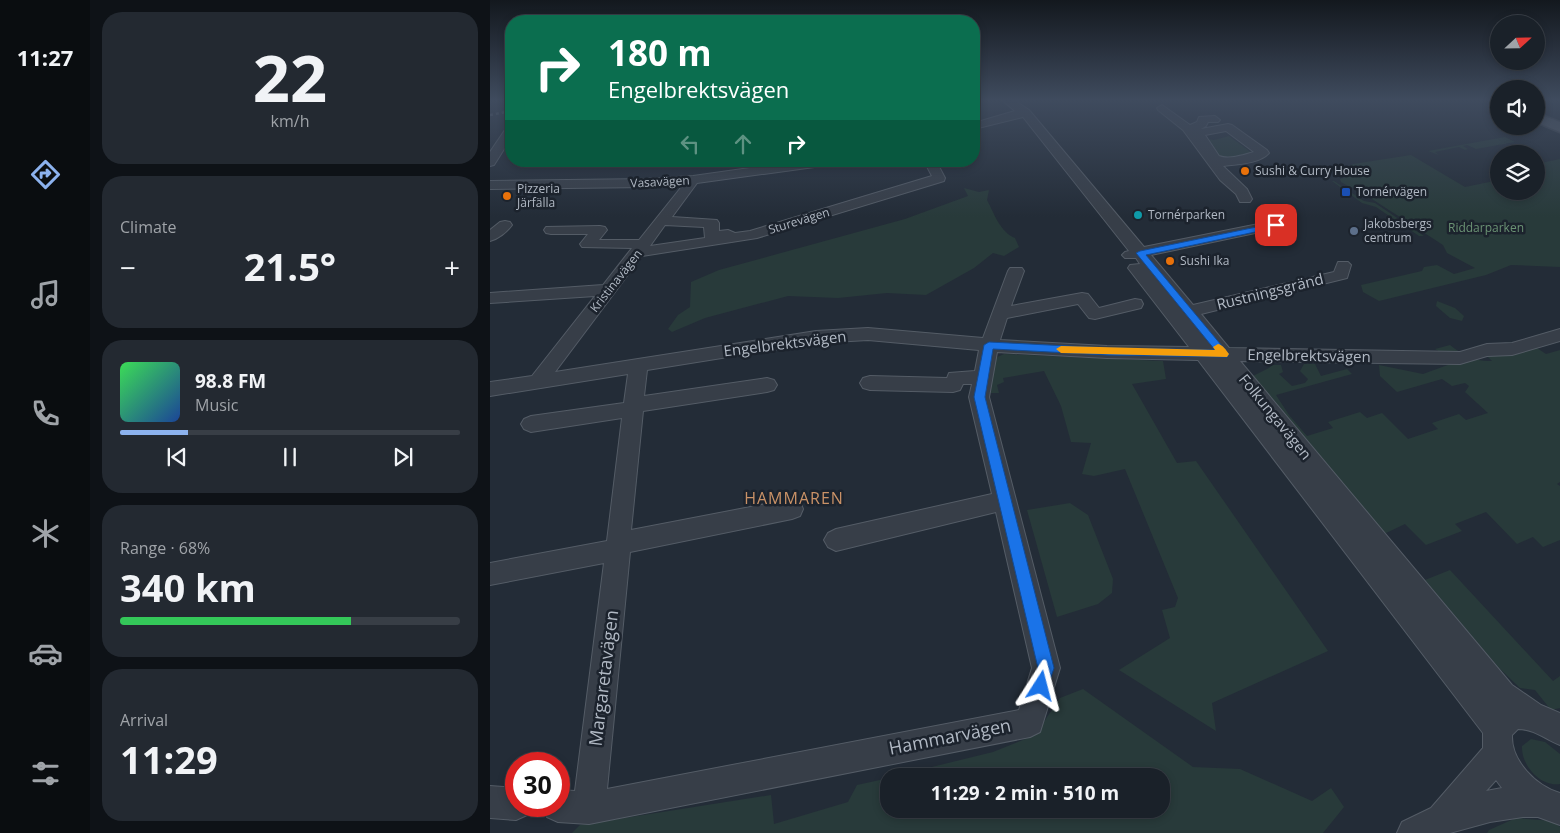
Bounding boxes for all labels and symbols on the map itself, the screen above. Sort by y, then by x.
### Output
north arrow [1490,15,1545,70]
place label: Sushi & Curry House [1255,162,1370,179]
marker: Sushi & Curry House [1239,165,1251,177]
street label: Vasavägen [630,171,690,192]
place label: Pizzeria Järfälla [516,180,560,211]
place label: Tornérvägen [1356,183,1427,200]
marker: Tornérvägen [1340,186,1352,198]
marker: Pizzeria Järfälla [501,190,513,202]
street label: Sturevägen [766,203,832,238]
pin [1255,204,1297,246]
place label: Tornérparken [1148,206,1225,223]
marker: Tornérparken [1132,209,1144,221]
place label: Jakobsbergs centrum [1363,215,1432,246]
park label: Riddarparken [1448,219,1524,236]
marker: Jakobsbergs centrum [1348,225,1360,237]
street label: Kristinavägen [586,246,646,316]
place label: Sushi Ika [1180,252,1230,269]
marker: Sushi Ika [1164,255,1176,267]
street label: Rustningsgränd [1214,268,1325,314]
street label: Engelbrektsvägen [722,326,847,360]
street label: Engelbrektsvägen [1247,344,1371,366]
street label: Folkungavägen [1235,369,1317,463]
district label: HAMMAREN [744,487,844,509]
street label: Margaretavägen [583,608,623,747]
position arrow [1014,659,1066,711]
street label: Hammarvägen [887,712,1013,760]
speed limit sign: 30 [505,752,570,817]

